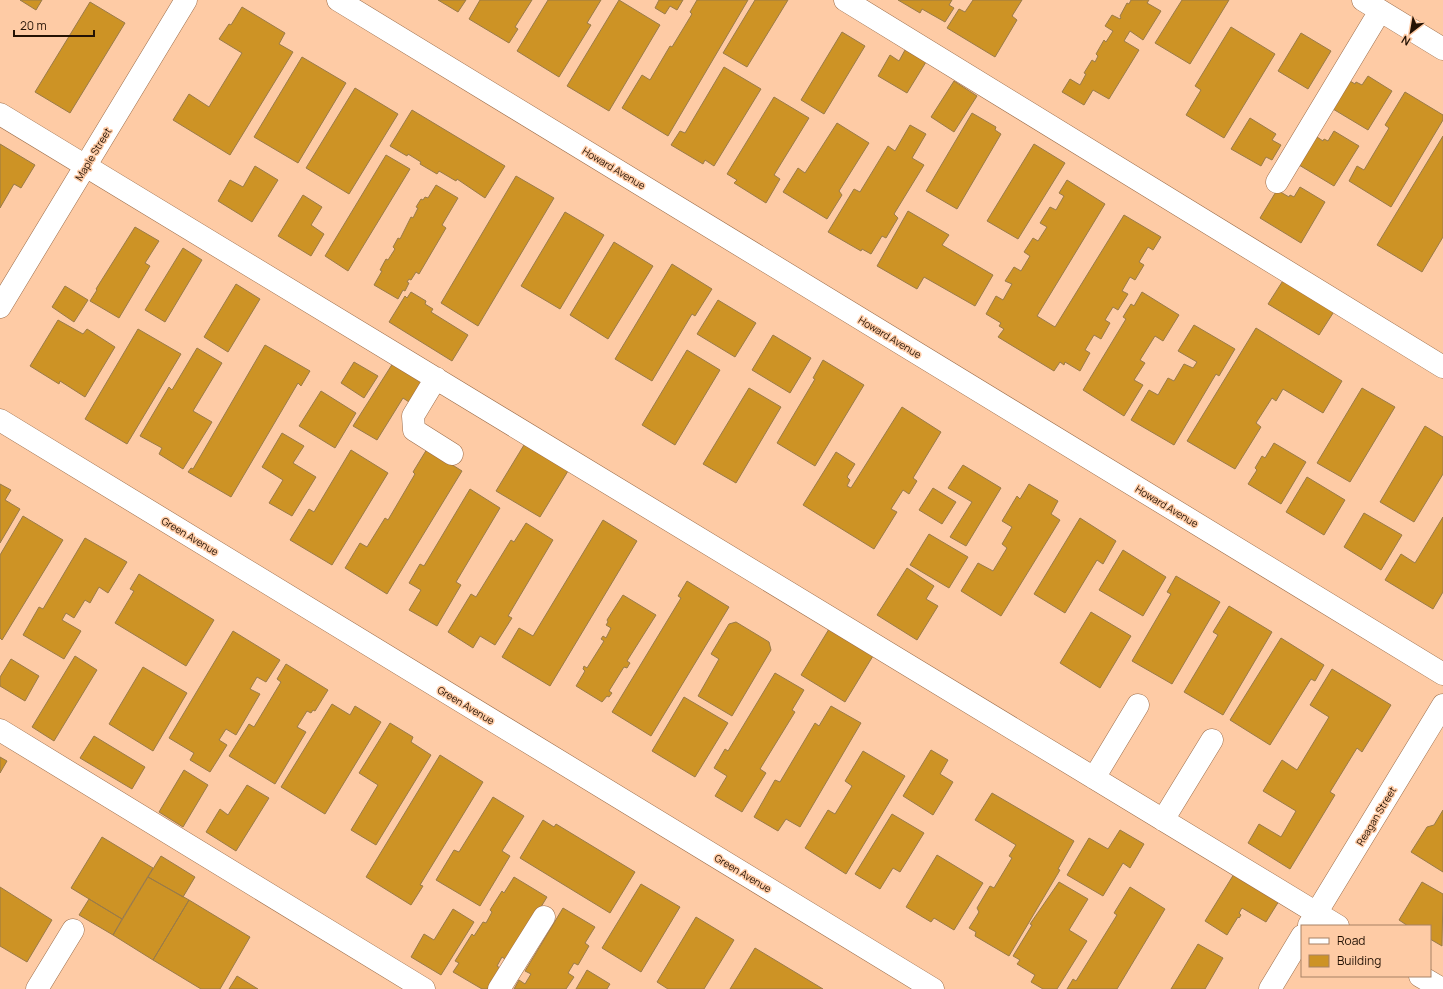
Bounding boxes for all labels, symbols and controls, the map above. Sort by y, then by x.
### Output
scale bar [14,12,94,38]
north arrow [1391,12,1431,52]
text: 20 m [20,17,47,34]
text: N [1398,32,1413,49]
street label: Maple Street [72,125,114,183]
street label: Howard Avenue [580,144,648,192]
street label: Howard Avenue [856,313,924,361]
street label: Howard Avenue [1133,482,1201,530]
street label: Green Avenue [159,513,221,559]
street label: Green Avenue [435,682,497,728]
street label: Reagan Street [1353,784,1399,848]
street label: Green Avenue [712,850,774,896]
legend [1301,925,1431,977]
text: Road [1337,932,1365,949]
text: Building [1337,952,1381,969]

